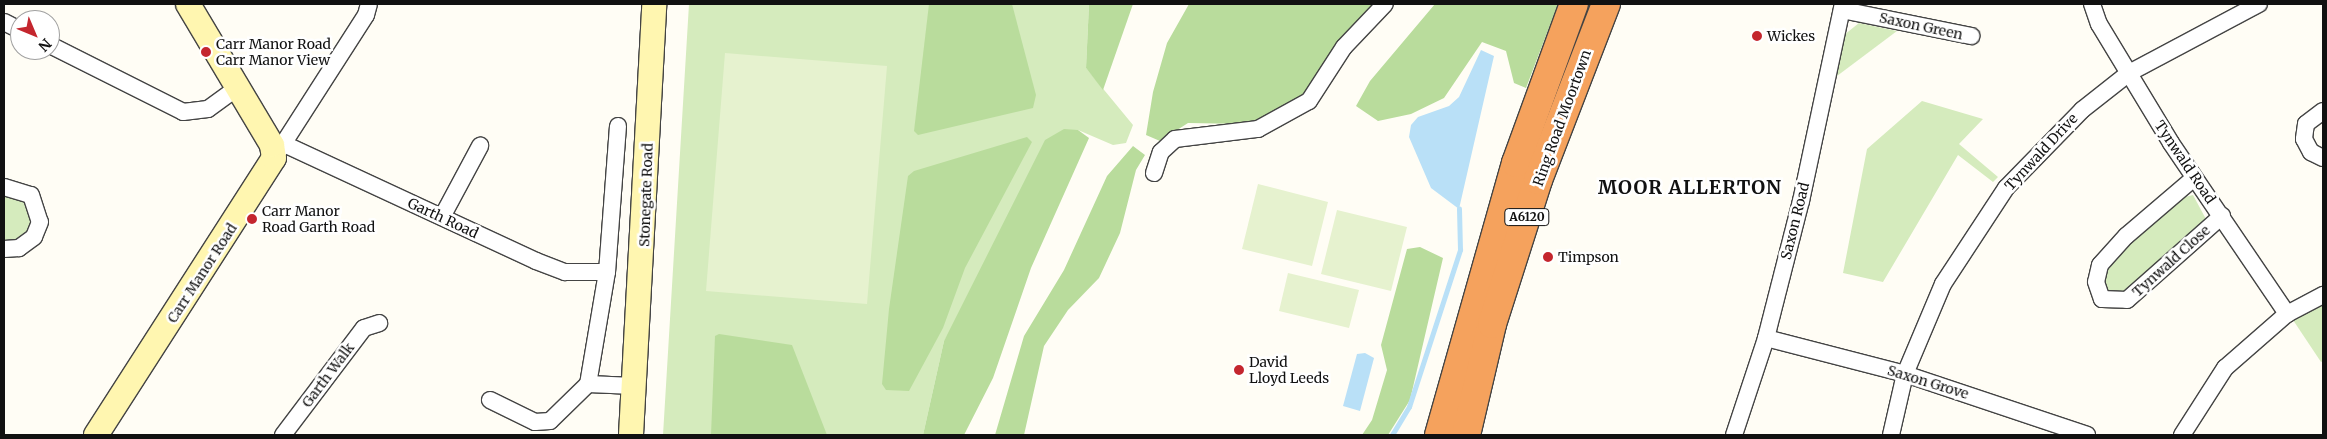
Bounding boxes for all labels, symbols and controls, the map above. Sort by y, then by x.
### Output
street label: Saxon Green [1878,9,1964,43]
north arrow [10,10,60,60]
place label: Wickes [1767,28,1815,44]
marker: Wickes [1751,30,1763,42]
text: N [35,35,55,55]
place label: Carr Manor Road Carr Manor View [216,36,331,68]
marker: Carr Manor Road Carr Manor View [200,46,212,58]
street label: Ring Road Moortown [1530,48,1594,188]
street label: Tynwald Drive [2001,110,2081,194]
street label: Tynwald Road [2151,117,2219,207]
street label: Stonegate Road [636,143,656,247]
district label: MOOR ALLERTON [1596,177,1784,199]
street label: Saxon Road [1777,181,1813,261]
street label: Garth Road [405,194,481,242]
place label: Carr Manor Road Garth Road [262,203,375,236]
road number: A6120 [1503,208,1551,226]
marker: Carr Manor Road Garth Road [246,213,258,225]
street label: Carr Manor Road [164,220,240,326]
street label: Tynwald Close [2129,222,2213,300]
place label: Timpson [1558,249,1619,265]
marker: Timpson [1542,251,1554,263]
street label: Garth Walk [298,340,358,410]
place label: David Lloyd Leeds [1249,354,1329,387]
street label: Saxon Grove [1885,362,1971,402]
marker: David Lloyd Leeds [1233,364,1245,376]

